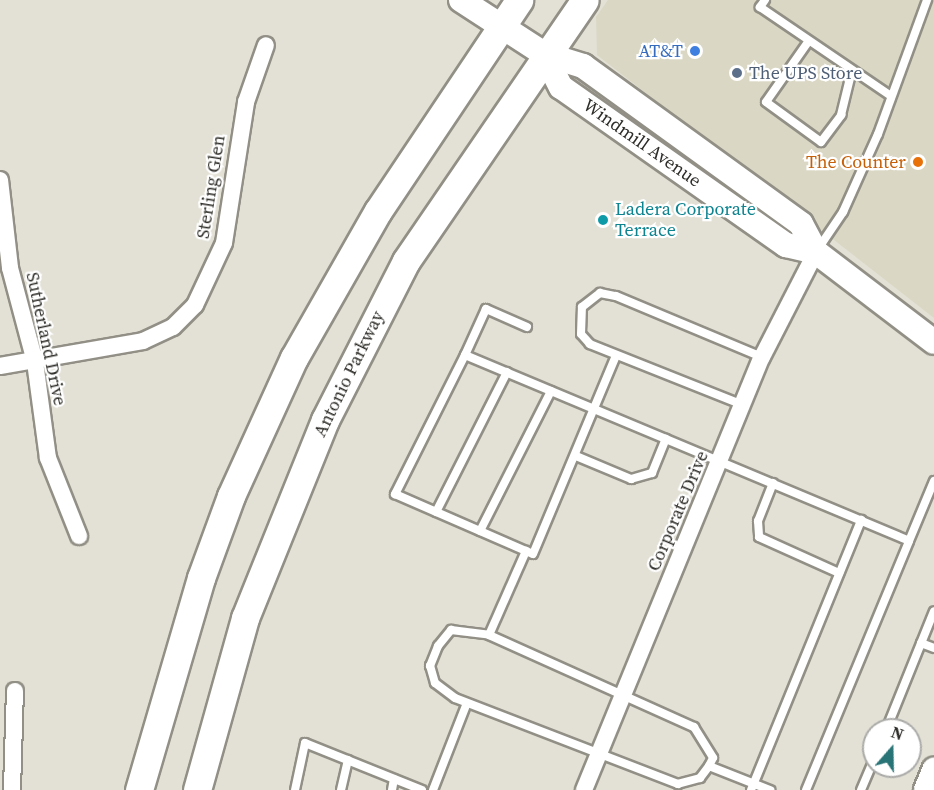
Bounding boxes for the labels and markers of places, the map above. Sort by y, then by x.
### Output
place label: AT&T [639,40,683,62]
marker: AT&T [688,44,702,58]
place label: The UPS Store [749,62,862,84]
marker: The UPS Store [730,66,744,80]
place label: The Counter [806,151,906,173]
marker: The Counter [911,155,925,169]
place label: Ladera Corporate Terrace [615,199,756,242]
marker: Ladera Corporate Terrace [596,213,610,227]

